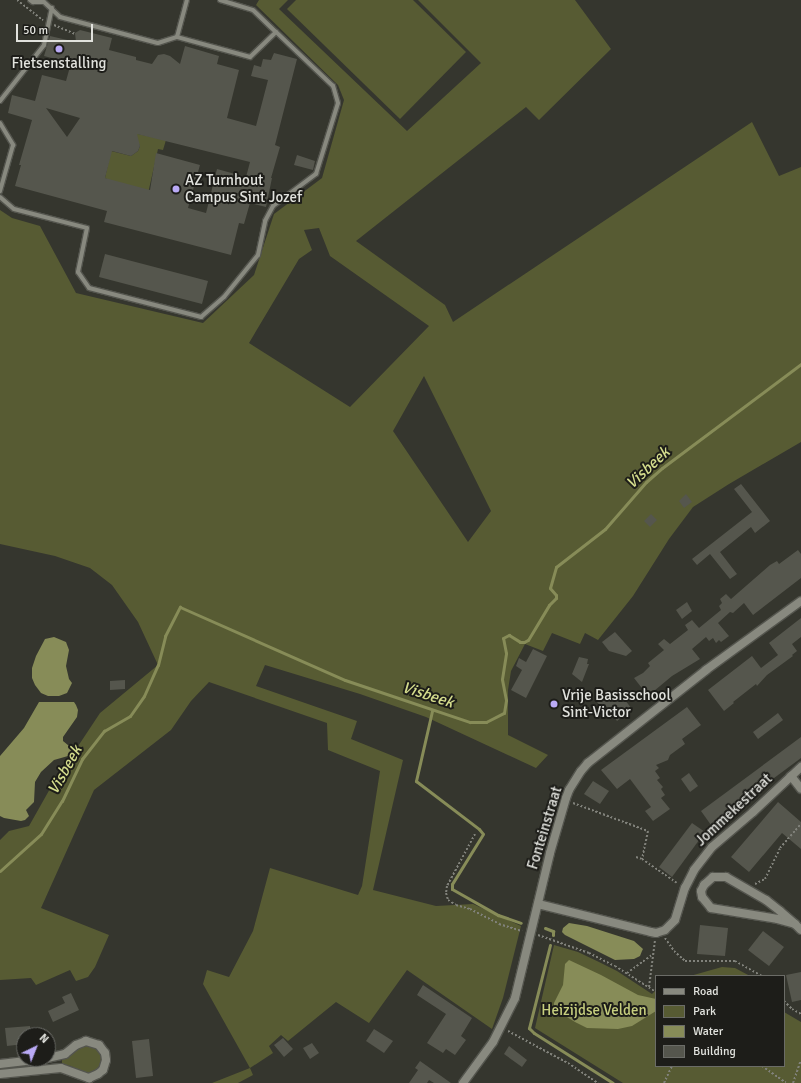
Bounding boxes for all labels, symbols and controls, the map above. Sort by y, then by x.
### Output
scale bar [18,16,95,42]
text: 50 m [23,23,48,38]
marker: Fietsenstalling [54,44,64,54]
place label: Fietsenstalling [11,55,107,73]
place label: AZ Turnhout Campus Sint Jozef [185,171,302,206]
marker: AZ Turnhout Campus Sint Jozef [170,183,182,195]
water label: Visbeek [622,443,674,493]
water label: Visbeek [400,678,456,712]
place label: Vrije Basisschool Sint-Victor [562,686,671,721]
marker: Vrije Basisschool Sint-Victor [549,699,559,709]
water label: Visbeek [44,742,86,798]
street label: Jommekestraat [692,770,776,850]
street label: Fonteinstraat [524,784,566,872]
legend [655,975,785,1067]
text: Road [693,984,719,999]
park label: Heizijdse Velden [541,1002,647,1020]
text: Park [693,1004,716,1019]
text: Water [693,1024,723,1039]
north arrow [16,1027,56,1067]
text: N [37,1031,51,1046]
text: Building [693,1044,736,1059]

